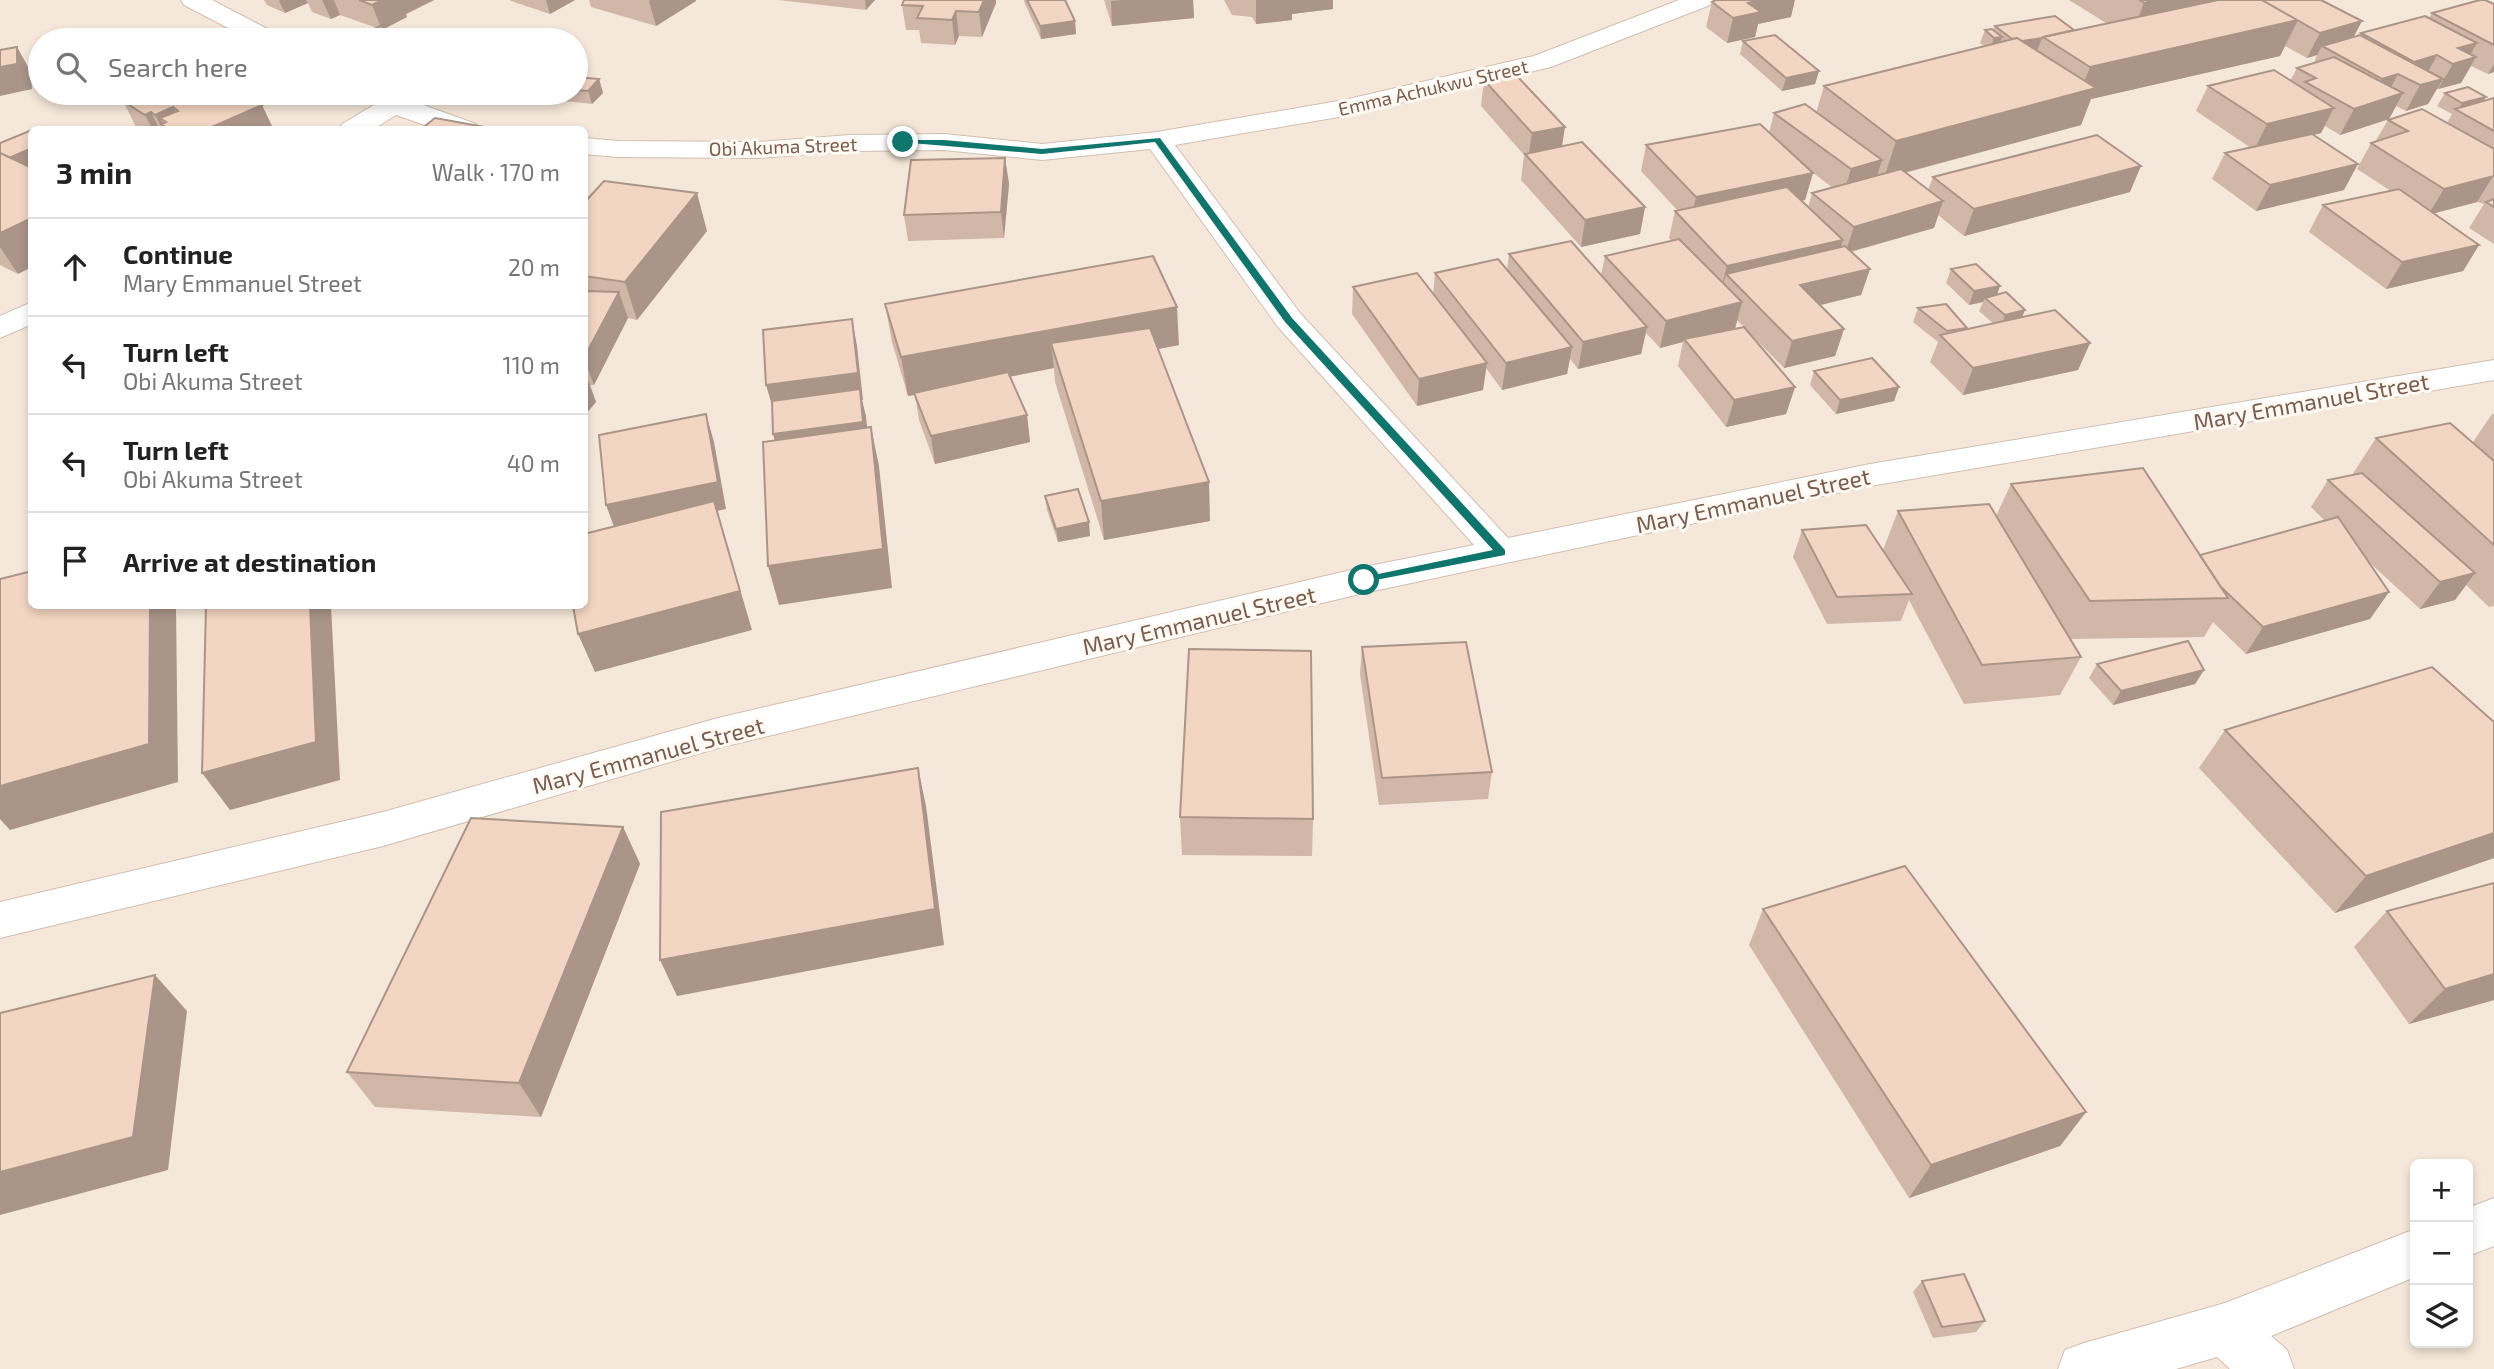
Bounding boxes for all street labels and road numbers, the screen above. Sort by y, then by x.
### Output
street label: Emma Achukwu Street [1336,54,1530,120]
street label: Obi Akuma Street [708,132,858,160]
street label: Mary Emmanuel Street [2191,366,2431,436]
street label: Mary Emmanuel Street [1633,461,1873,539]
street label: Mary Emmanuel Street [1080,579,1319,660]
street label: Mary Emmanuel Street [529,711,767,799]

